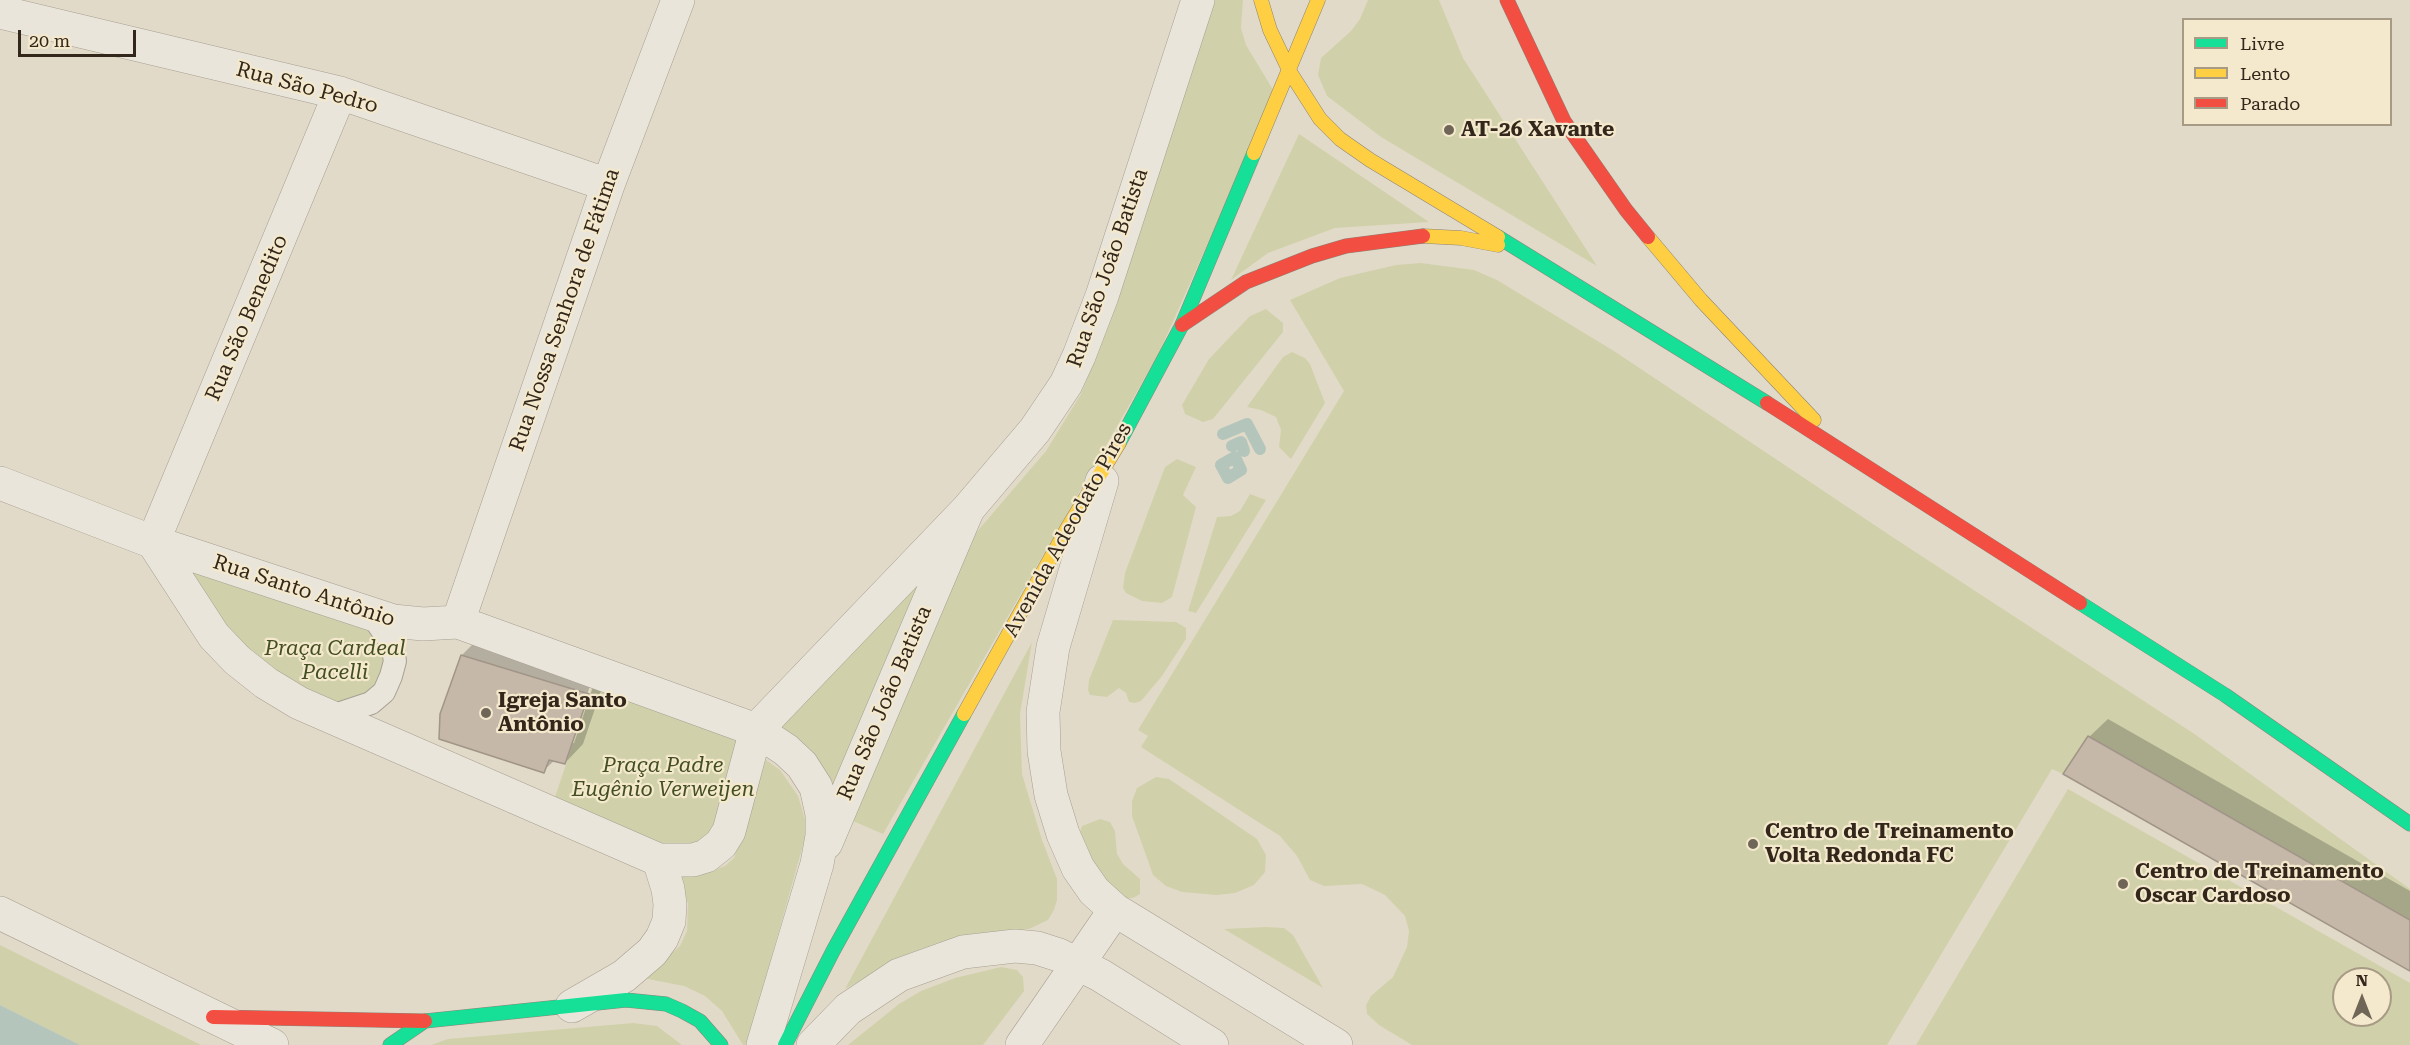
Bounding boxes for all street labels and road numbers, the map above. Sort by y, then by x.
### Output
street label: Rua São Pedro [233,57,381,119]
street label: Rua Nossa Senhora de Fátima [505,165,625,455]
street label: Rua São João Batista [1062,165,1154,371]
street label: Rua São Benedito [201,231,293,405]
street label: Avenida Adeodato Pires [999,418,1137,642]
street label: Rua Santo Antônio [210,550,398,632]
street label: Rua São João Batista [833,602,937,804]

